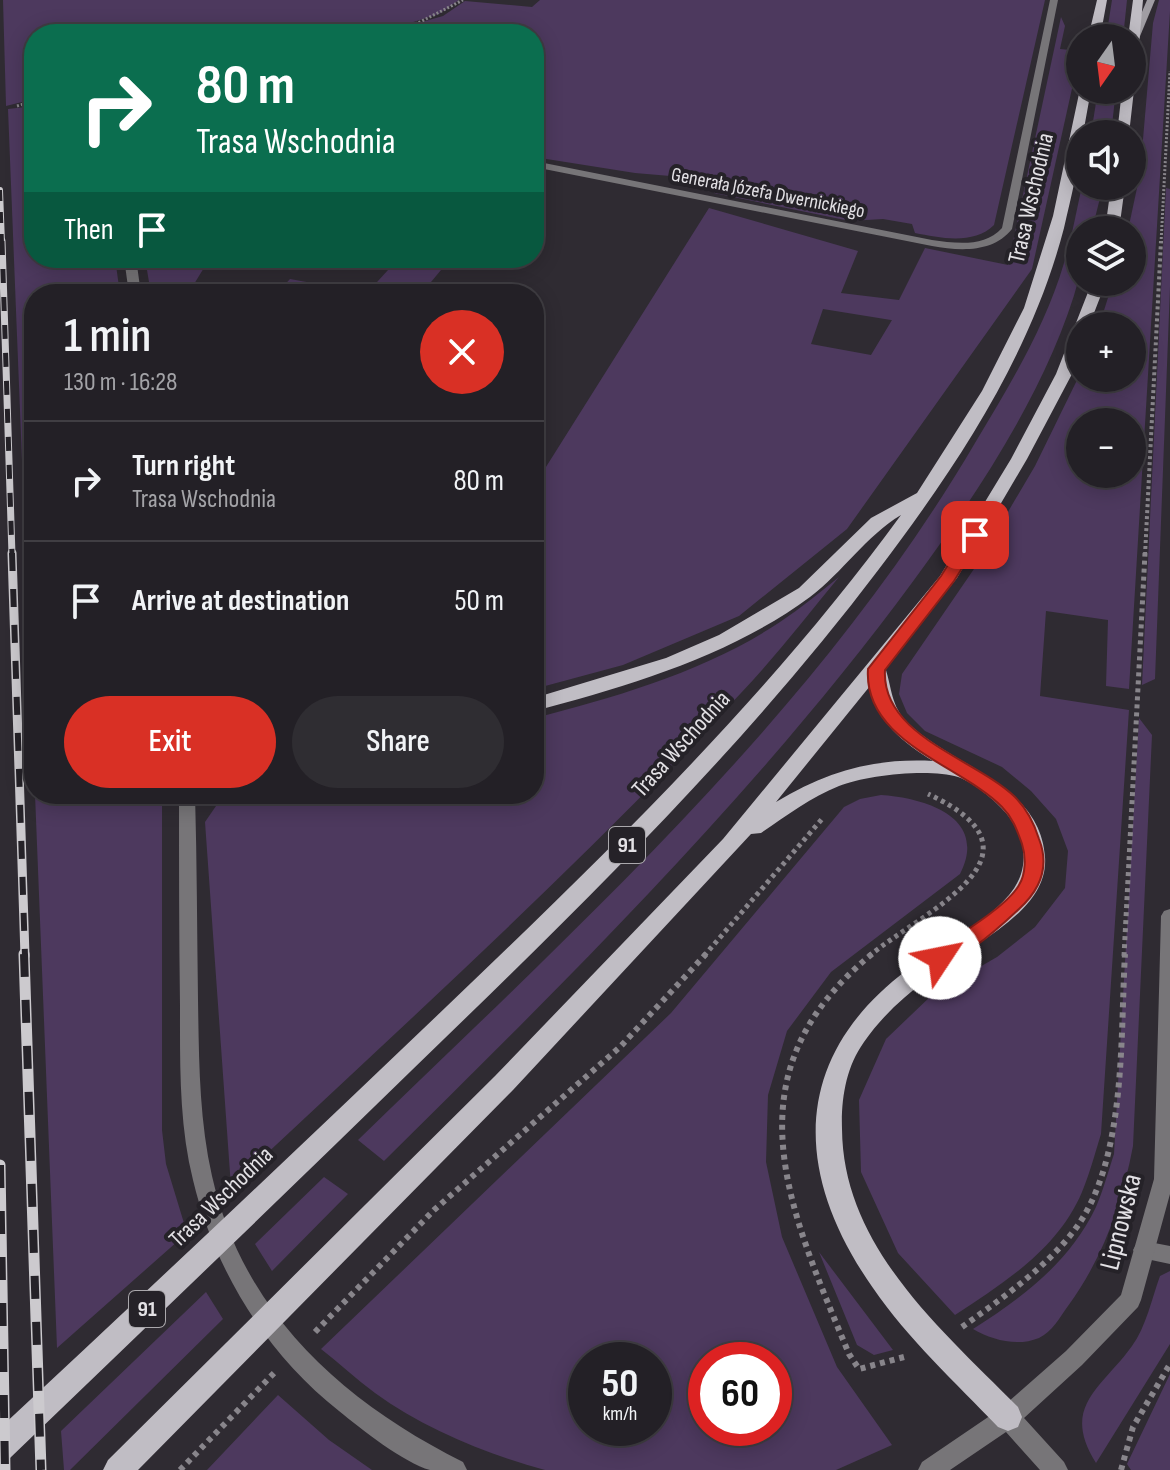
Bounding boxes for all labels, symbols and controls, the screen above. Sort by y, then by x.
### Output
north arrow [1066,24,1146,104]
map controls [1066,24,1146,488]
text: 80 m [196,53,295,120]
icon: right [64,56,168,160]
button: sound [1066,120,1146,200]
text: Trasa Wschodnia [196,121,396,164]
street label: Trasa Wschodnia [1002,130,1060,266]
street label: Generała Józefa Dwernickiego [669,162,867,224]
icon: arrive [130,208,174,252]
text: Then [64,212,114,248]
button: layers [1066,216,1146,296]
text: 1 min [64,308,151,365]
button: close [420,310,504,394]
button: + [1066,312,1146,392]
text: 130 m · 16:28 [64,367,177,398]
button: − [1066,408,1146,488]
text: Turn right [132,448,235,484]
icon: right [64,459,108,503]
text: 80 m [453,463,504,499]
text: Trasa Wschodnia [132,484,276,515]
pin [941,501,1009,569]
icon: arrive [953,513,997,557]
icon: arrive [64,579,108,623]
text: Arrive at destination [132,583,349,619]
text: 50 m [455,583,504,619]
street label: Trasa Wschodnia [626,685,736,803]
button: Exit [64,696,276,788]
button: Share [292,696,504,788]
road number: 91 [609,827,645,863]
position arrow [898,916,982,1000]
street label: Trasa Wschodnia [163,1140,279,1254]
street label: Lipnowska [1093,1171,1149,1273]
road number: 91 [129,1291,165,1327]
speed limit sign: 60 [688,1342,792,1446]
text: 50 [602,1360,638,1408]
text: km/h [603,1402,637,1426]

